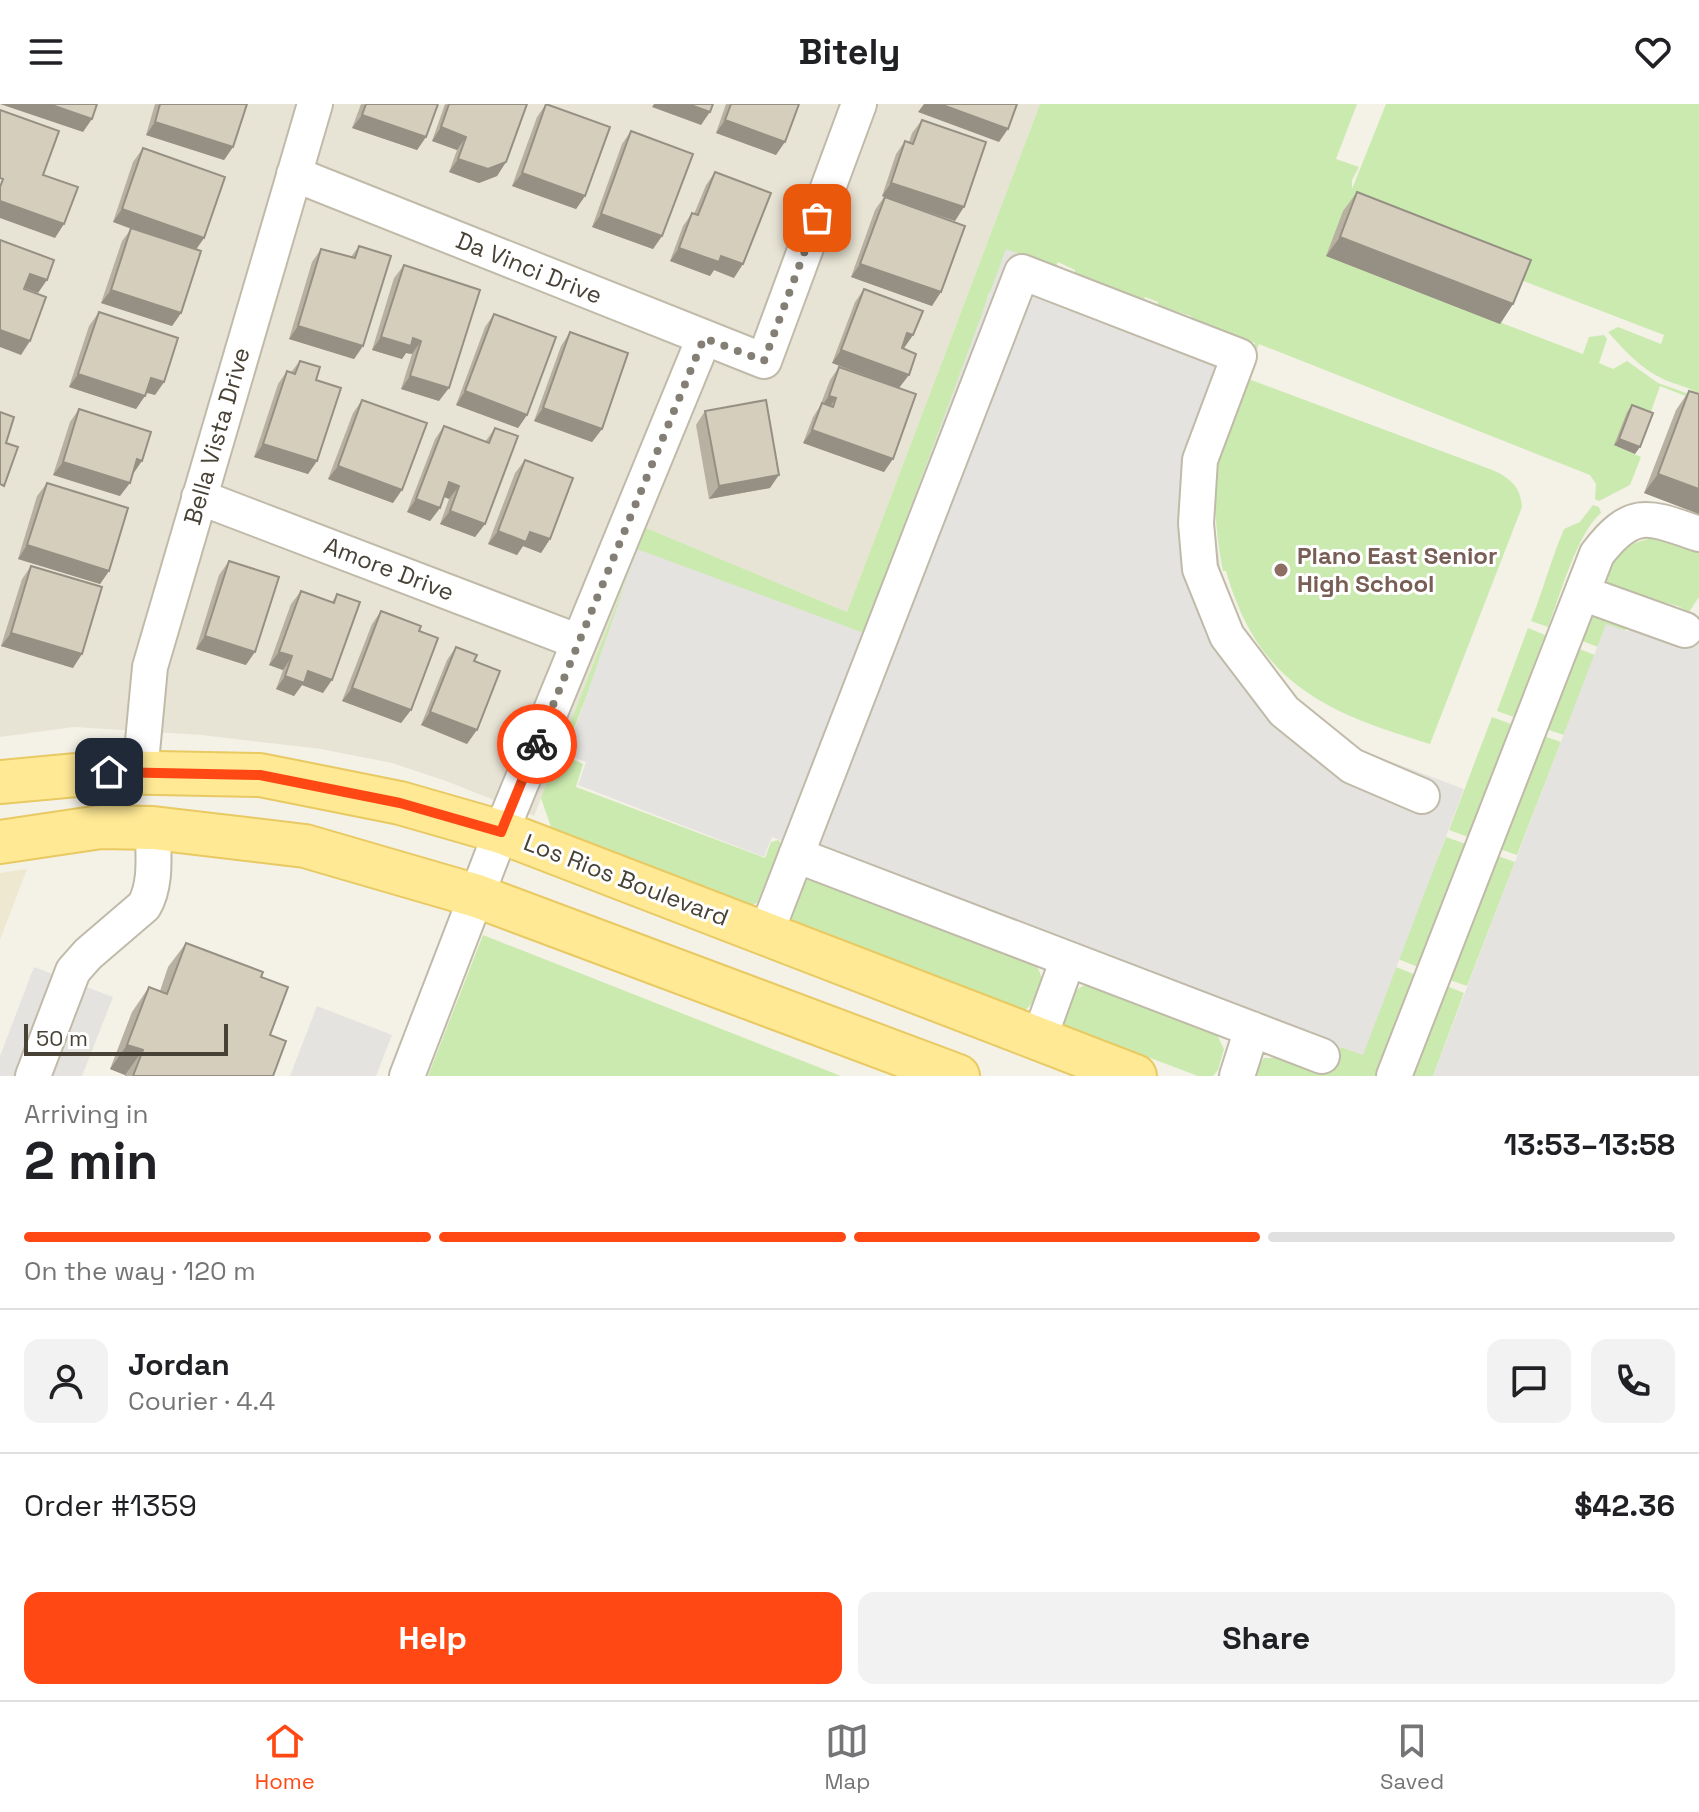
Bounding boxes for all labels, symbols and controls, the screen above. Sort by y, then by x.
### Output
text: Bitely [799,29,900,75]
icon: menu [24,30,68,74]
icon: heart [1631,30,1675,74]
pin [783,184,851,252]
icon: bag [795,196,839,240]
street label: Da Vinci Drive [452,224,607,311]
street label: Bella Vista Drive [176,344,257,528]
street label: Amore Drive [320,529,459,608]
place label: Plano East Senior High School [1297,540,1498,599]
marker: Plano East Senior High School [1272,561,1290,579]
courier [497,704,577,784]
icon: bike [515,722,559,766]
pin [75,738,143,806]
icon: home [87,750,131,794]
street label: Los Rios Boulevard [519,826,733,933]
scale bar [24,1020,228,1056]
text: 50 m [36,1024,88,1052]
text: Arriving in [24,1097,148,1131]
text: 13:53–13:58 [1504,1125,1675,1164]
text: 2 min [24,1128,158,1194]
text: On the way · 120 m [24,1254,256,1288]
button: person [24,1339,108,1423]
button: chat [1487,1339,1571,1423]
button: phone [1591,1339,1675,1423]
text: Jordan [128,1345,230,1384]
text: Courier · 4.4 [128,1384,275,1418]
text: Order #1359 [24,1486,197,1525]
text: $42.36 [1574,1486,1675,1525]
button: Help [24,1592,842,1684]
button: Share [858,1592,1675,1684]
tab: Home [255,1719,315,1795]
tab: Map [824,1719,870,1795]
tab: Saved [1380,1719,1444,1795]

